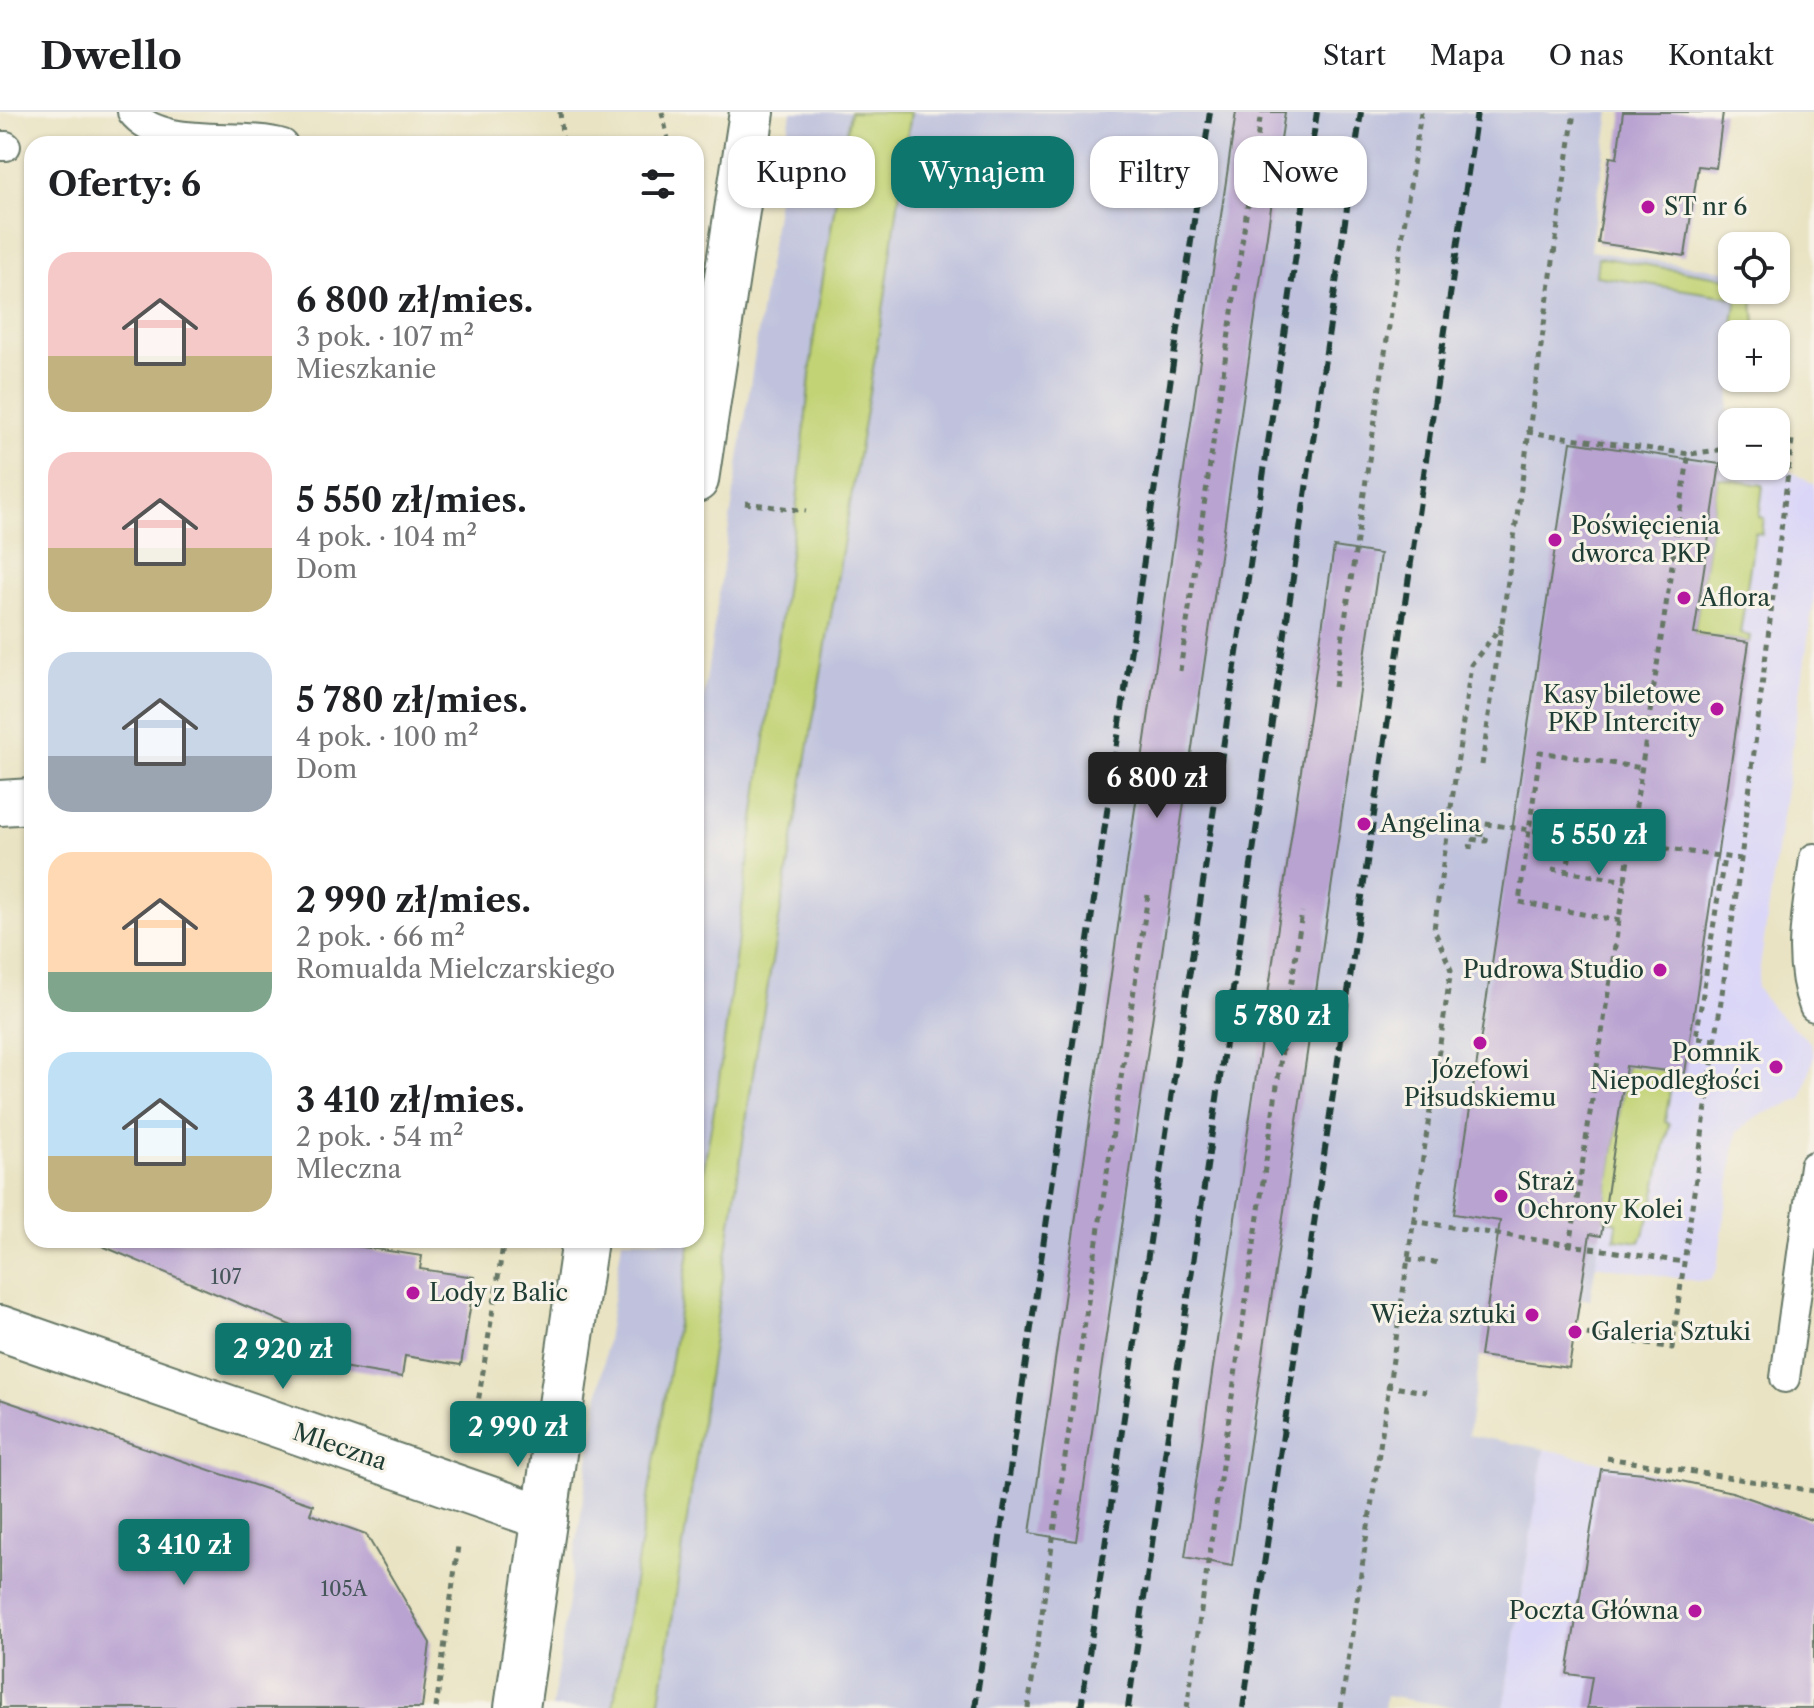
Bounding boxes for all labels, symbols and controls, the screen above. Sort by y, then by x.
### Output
text: Dwello [40,32,182,79]
text: Start [1323,38,1386,72]
text: Mapa [1430,38,1505,72]
text: O nas [1549,38,1624,72]
text: Kontakt [1668,38,1774,72]
chip: Kupno [728,136,875,208]
chip: Wynajem [891,136,1074,208]
chip: Filtry [1090,136,1218,208]
chip: Nowe [1234,136,1367,208]
icon: filters [636,162,680,206]
text: Oferty: 6 [48,163,201,205]
place label: ST nr 6 [1664,192,1747,221]
marker: ST nr 6 [1639,198,1657,216]
map controls [1718,232,1790,480]
button: locate [1718,232,1790,304]
text: 6 800 zł/mies. [296,279,533,321]
icon: home [112,284,208,380]
button: + [1718,320,1790,392]
text: 3 pok. · 107 m² [296,321,474,353]
text: Mieszkanie [296,353,436,385]
button: − [1718,408,1790,480]
text: 5 550 zł/mies. [296,479,527,521]
icon: home [112,484,208,580]
place label: Poświęcienia dworca PKP [1571,511,1721,568]
text: 4 pok. · 104 m² [296,521,477,553]
marker: Poświęcienia dworca PKP [1546,531,1564,549]
text: Dom [296,553,357,585]
place label: Aflora [1699,583,1771,612]
marker: Aflora [1675,589,1693,607]
text: 5 780 zł/mies. [296,679,528,721]
place label: Kasy biletowe PKP Intercity [1543,680,1702,737]
icon: home [112,684,208,780]
marker: Kasy biletowe PKP Intercity [1708,700,1726,718]
text: 4 pok. · 100 m² [296,721,479,753]
pin: 6 800 zł [1074,752,1240,820]
text: Dom [296,753,357,785]
text: 6 800 zł [1106,762,1208,794]
place label: Angelina [1379,809,1481,838]
pin: 5 550 zł [1516,809,1682,877]
marker: Angelina [1355,815,1373,833]
text: 5 550 zł [1551,819,1647,851]
text: 2 990 zł/mies. [296,879,531,921]
icon: home [112,884,208,980]
text: 2 pok. · 66 m² [296,921,465,953]
text: Romualda Mielczarskiego [296,953,615,985]
place label: Pudrowa Studio [1463,955,1644,984]
marker: Pudrowa Studio [1651,961,1669,979]
pin: 5 780 zł [1199,990,1365,1058]
text: 5 780 zł [1233,1000,1331,1032]
marker: Józefowi Piłsudskiemu [1471,1034,1489,1052]
place label: Pomnik Niepodległości [1590,1038,1761,1095]
place label: Józefowi Piłsudskiemu [1404,1055,1556,1112]
marker: Pomnik Niepodległości [1767,1058,1785,1076]
text: 3 410 zł/mies. [296,1079,525,1121]
icon: home [112,1084,208,1180]
text: 2 pok. · 54 m² [296,1121,464,1153]
text: Mleczna [296,1153,402,1185]
place label: Straż Ochrony Kolei [1517,1167,1683,1224]
marker: Straż Ochrony Kolei [1492,1187,1510,1205]
house number: 107 [211,1265,242,1289]
place label: Lody z Balic [429,1278,568,1307]
marker: Lody z Balic [404,1284,422,1302]
place label: Wieża sztuki [1370,1300,1516,1329]
marker: Wieża sztuki [1523,1306,1541,1324]
place label: Galeria Sztuki [1591,1317,1751,1346]
pin: 2 920 zł [200,1323,366,1391]
marker: Galeria Sztuki [1566,1323,1584,1341]
text: 2 920 zł [233,1333,333,1365]
pin: 2 990 zł [435,1401,601,1469]
text: 2 990 zł [468,1411,568,1443]
street label: Mleczna [289,1417,391,1476]
pin: 3 410 zł [101,1519,267,1587]
text: 3 410 zł [136,1529,232,1561]
house number: 105A [321,1577,369,1601]
place label: Poczta Główna [1509,1596,1679,1625]
marker: Poczta Główna [1686,1602,1704,1620]

